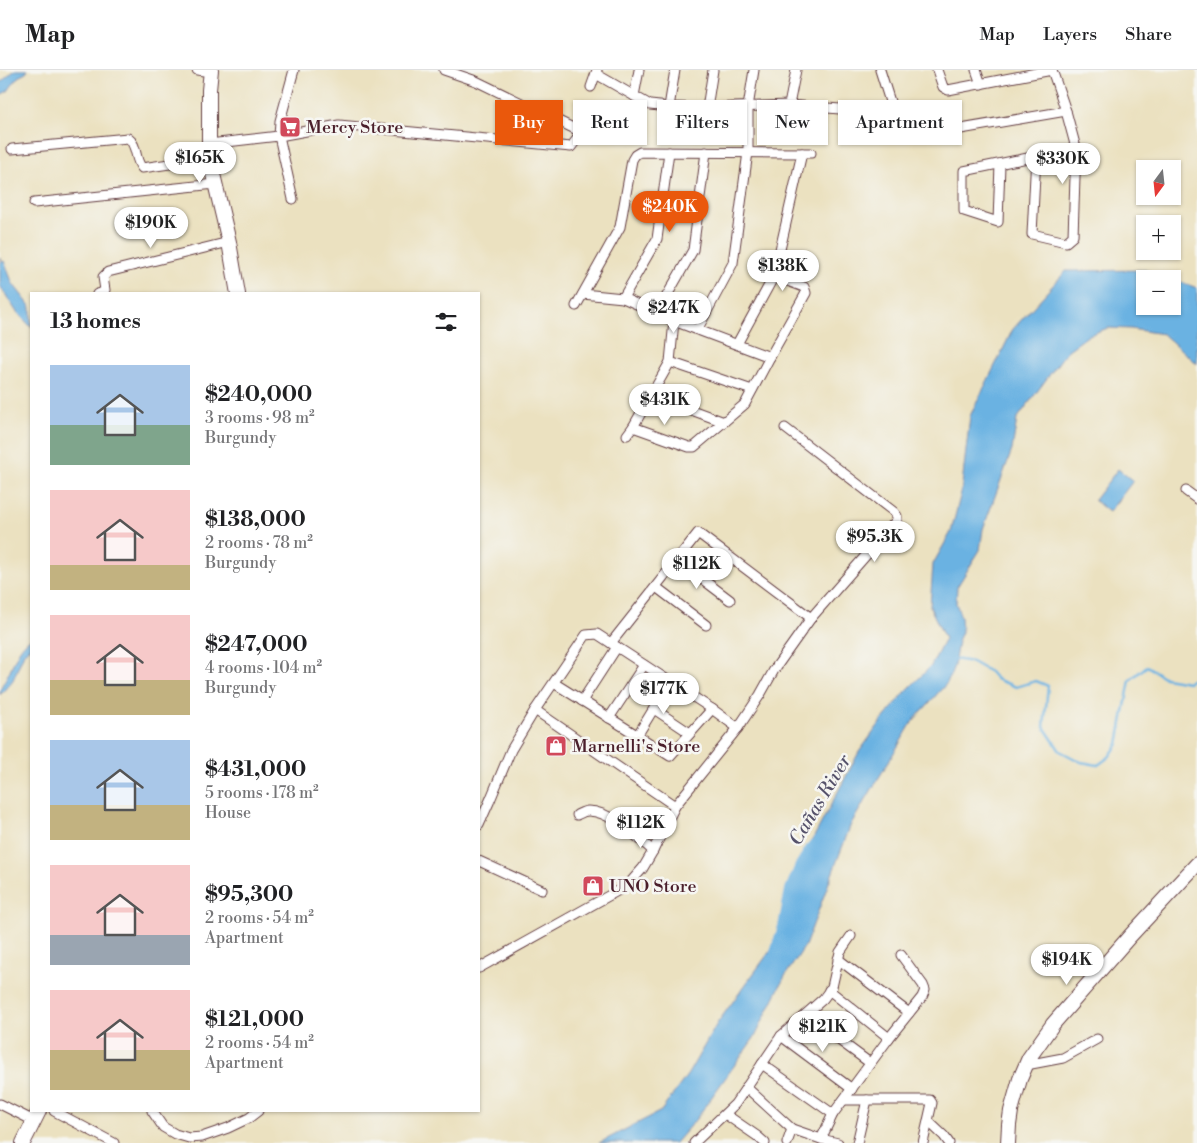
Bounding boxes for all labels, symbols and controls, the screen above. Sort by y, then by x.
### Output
text: Map [25,20,75,50]
text: Map [980,23,1015,46]
text: Layers [1043,23,1097,46]
text: Share [1125,23,1172,46]
chip: Buy [495,100,563,145]
chip: Rent [573,100,647,145]
chip: Filters [657,100,747,145]
chip: New [757,100,828,145]
chip: Apartment [838,100,962,145]
supermarket icon: Mercy Store [278,115,302,139]
place label: Mercy Store [306,116,403,139]
pin: $165K [165,142,235,184]
pin: $330K [1028,142,1098,185]
text: $165K [175,148,225,168]
text: $330K [1036,149,1090,169]
north arrow [1136,160,1181,205]
map controls [1136,160,1181,315]
pin: $240K [635,190,705,233]
text: $240K [643,197,697,217]
pin: $190K [116,206,186,249]
text: $190K [125,213,177,233]
button: + [1136,215,1181,260]
pin: $138K [748,250,818,292]
text: $138K [758,256,808,276]
button: − [1136,270,1181,315]
pin: $247K [639,292,709,334]
text: $247K [648,298,700,318]
icon: filters [432,308,460,336]
text: 13 homes [50,309,141,335]
text: $240,000 [205,382,312,408]
pin: $431K [630,384,700,426]
icon: home [90,385,150,445]
text: $431K [640,390,690,410]
text: 3 rooms · 98 m² [205,408,315,428]
text: Burgundy [205,428,276,448]
text: $138,000 [205,507,306,533]
icon: home [90,510,150,570]
pin: $95.3K [834,520,916,563]
text: $95.3K [847,527,903,547]
text: 2 rooms · 78 m² [205,533,313,553]
pin: $112K [662,548,732,590]
text: Burgundy [205,553,276,573]
text: $112K [673,554,721,574]
text: $247,000 [205,632,308,658]
icon: home [90,635,150,695]
text: 4 rooms · 104 m² [205,658,322,678]
pin: $177K [629,672,699,715]
text: Burgundy [205,678,276,698]
text: $177K [640,679,688,699]
shop icon: Marnelli's Store [544,734,568,758]
place label: Marnelli's Store [572,735,700,758]
water label: Cañas River [784,749,857,850]
text: $431,000 [205,757,306,783]
icon: home [90,760,150,820]
text: 5 rooms · 178 m² [205,783,319,803]
text: House [205,803,251,823]
pin: $112K [606,806,676,849]
text: $112K [617,813,665,833]
shop icon: UNO Store [581,874,605,898]
place label: UNO Store [609,875,696,898]
text: $95,300 [205,882,293,908]
icon: home [90,885,150,945]
text: 2 rooms · 54 m² [205,908,314,928]
text: Apartment [205,928,284,948]
pin: $194K [1032,944,1102,986]
text: $194K [1042,950,1092,970]
text: $121,000 [205,1007,304,1033]
icon: home [90,1010,150,1070]
pin: $121K [788,1010,858,1053]
text: $121K [799,1017,847,1037]
text: 2 rooms · 54 m² [205,1033,314,1053]
text: Apartment [205,1053,284,1073]

